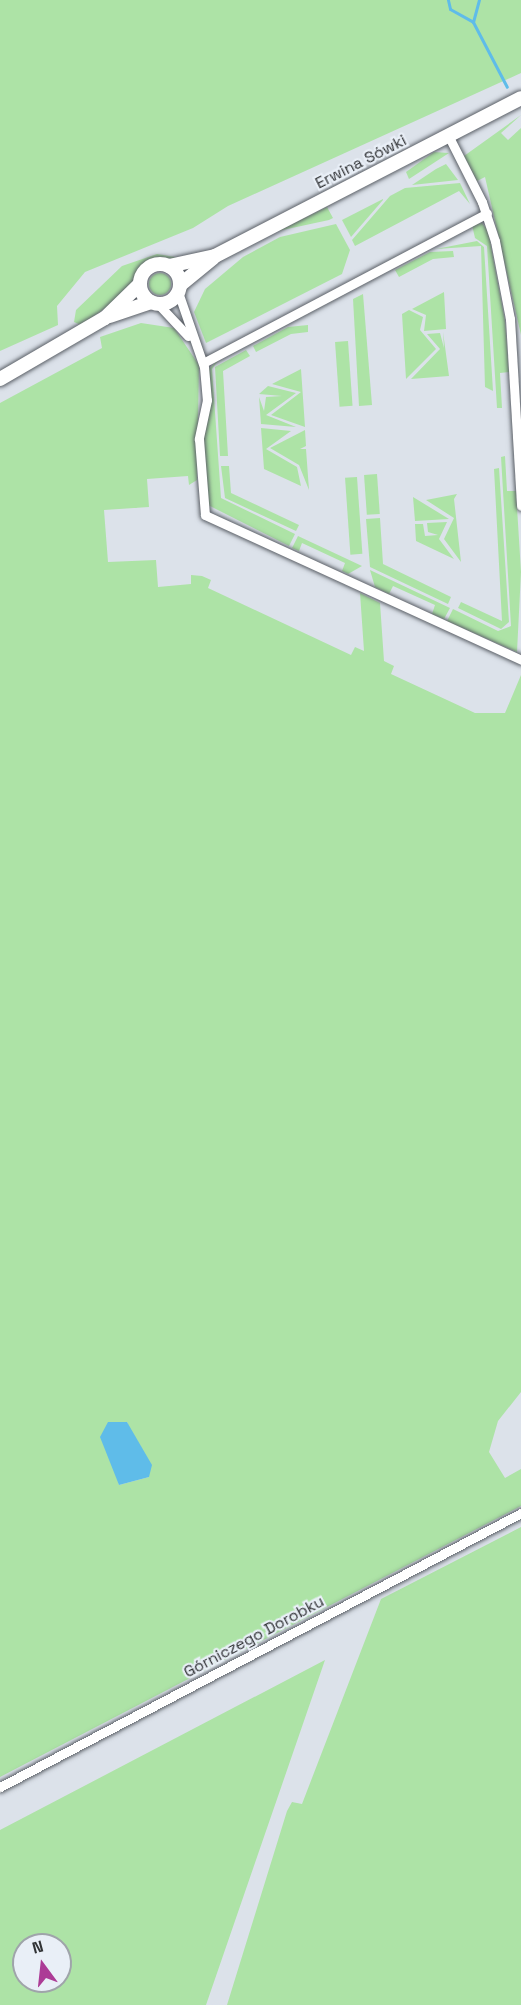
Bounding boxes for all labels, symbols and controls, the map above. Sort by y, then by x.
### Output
street label: Erwina Sówki [312,131,410,193]
street label: Górniczego Dorobku [181,1592,327,1682]
north arrow [12,1933,72,1993]
text: N [30,1936,46,1959]

